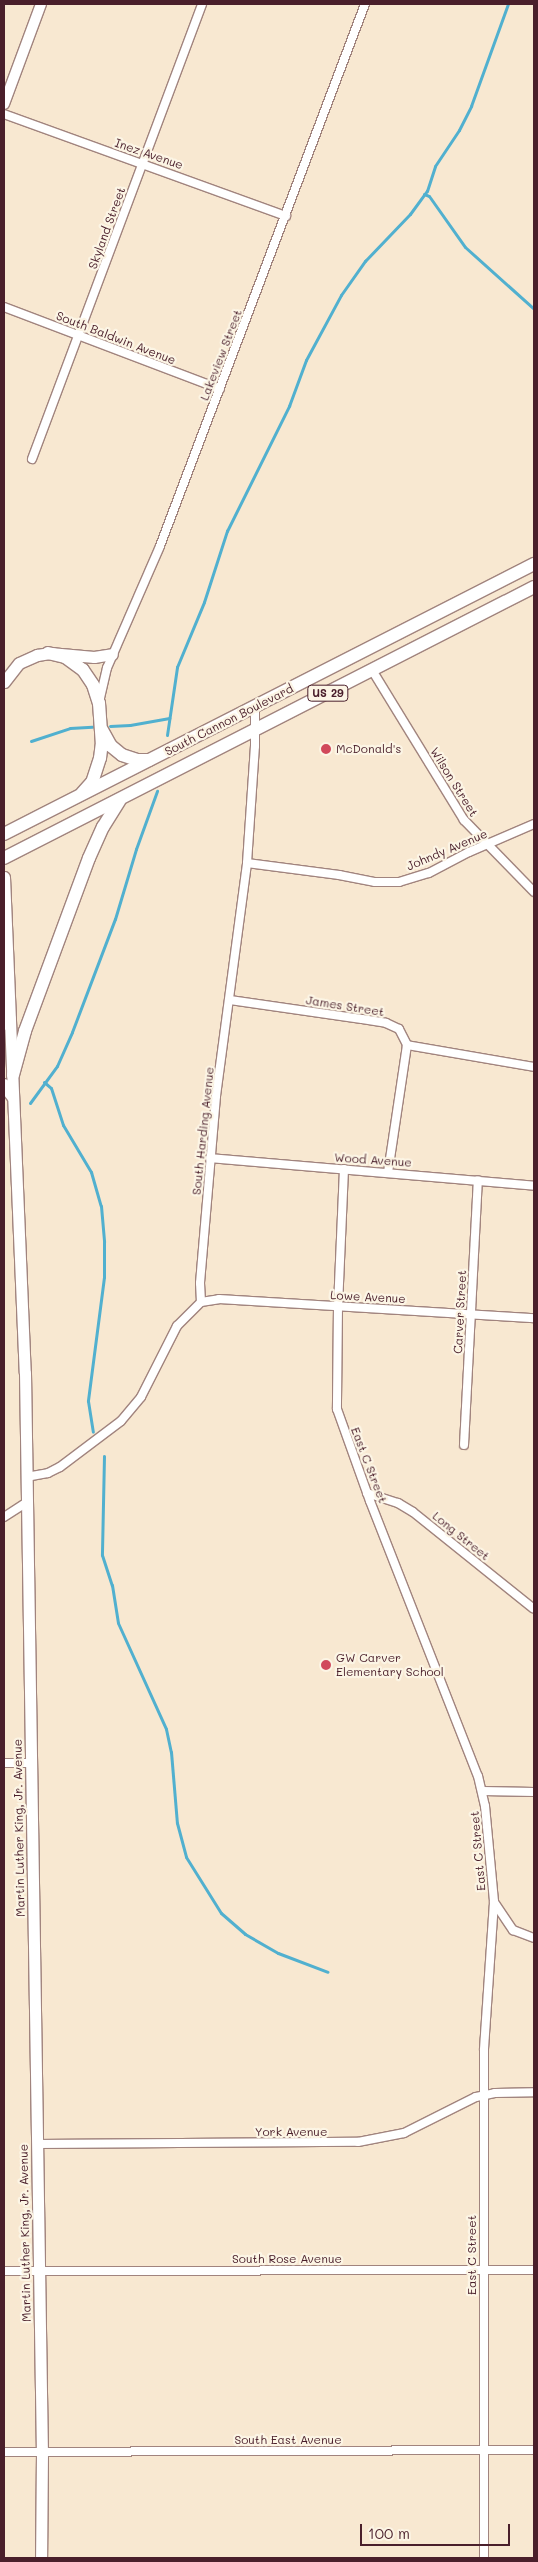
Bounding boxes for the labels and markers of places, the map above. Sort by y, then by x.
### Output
place label: McDonald's [336,742,401,756]
marker: McDonald's [320,743,332,755]
place label: GW Carver Elementary School [336,1651,444,1679]
marker: GW Carver Elementary School [320,1659,332,1671]

